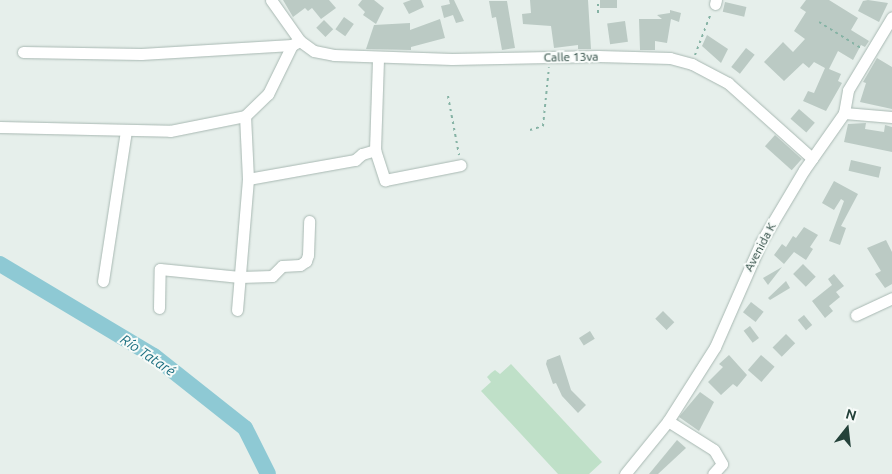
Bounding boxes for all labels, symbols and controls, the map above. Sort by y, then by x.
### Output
street label: Calle 13va [544,49,598,65]
street label: Avenida K [741,220,779,274]
water label: Río Tataré [117,331,179,379]
north arrow [822,404,872,454]
text: N [844,405,858,424]

